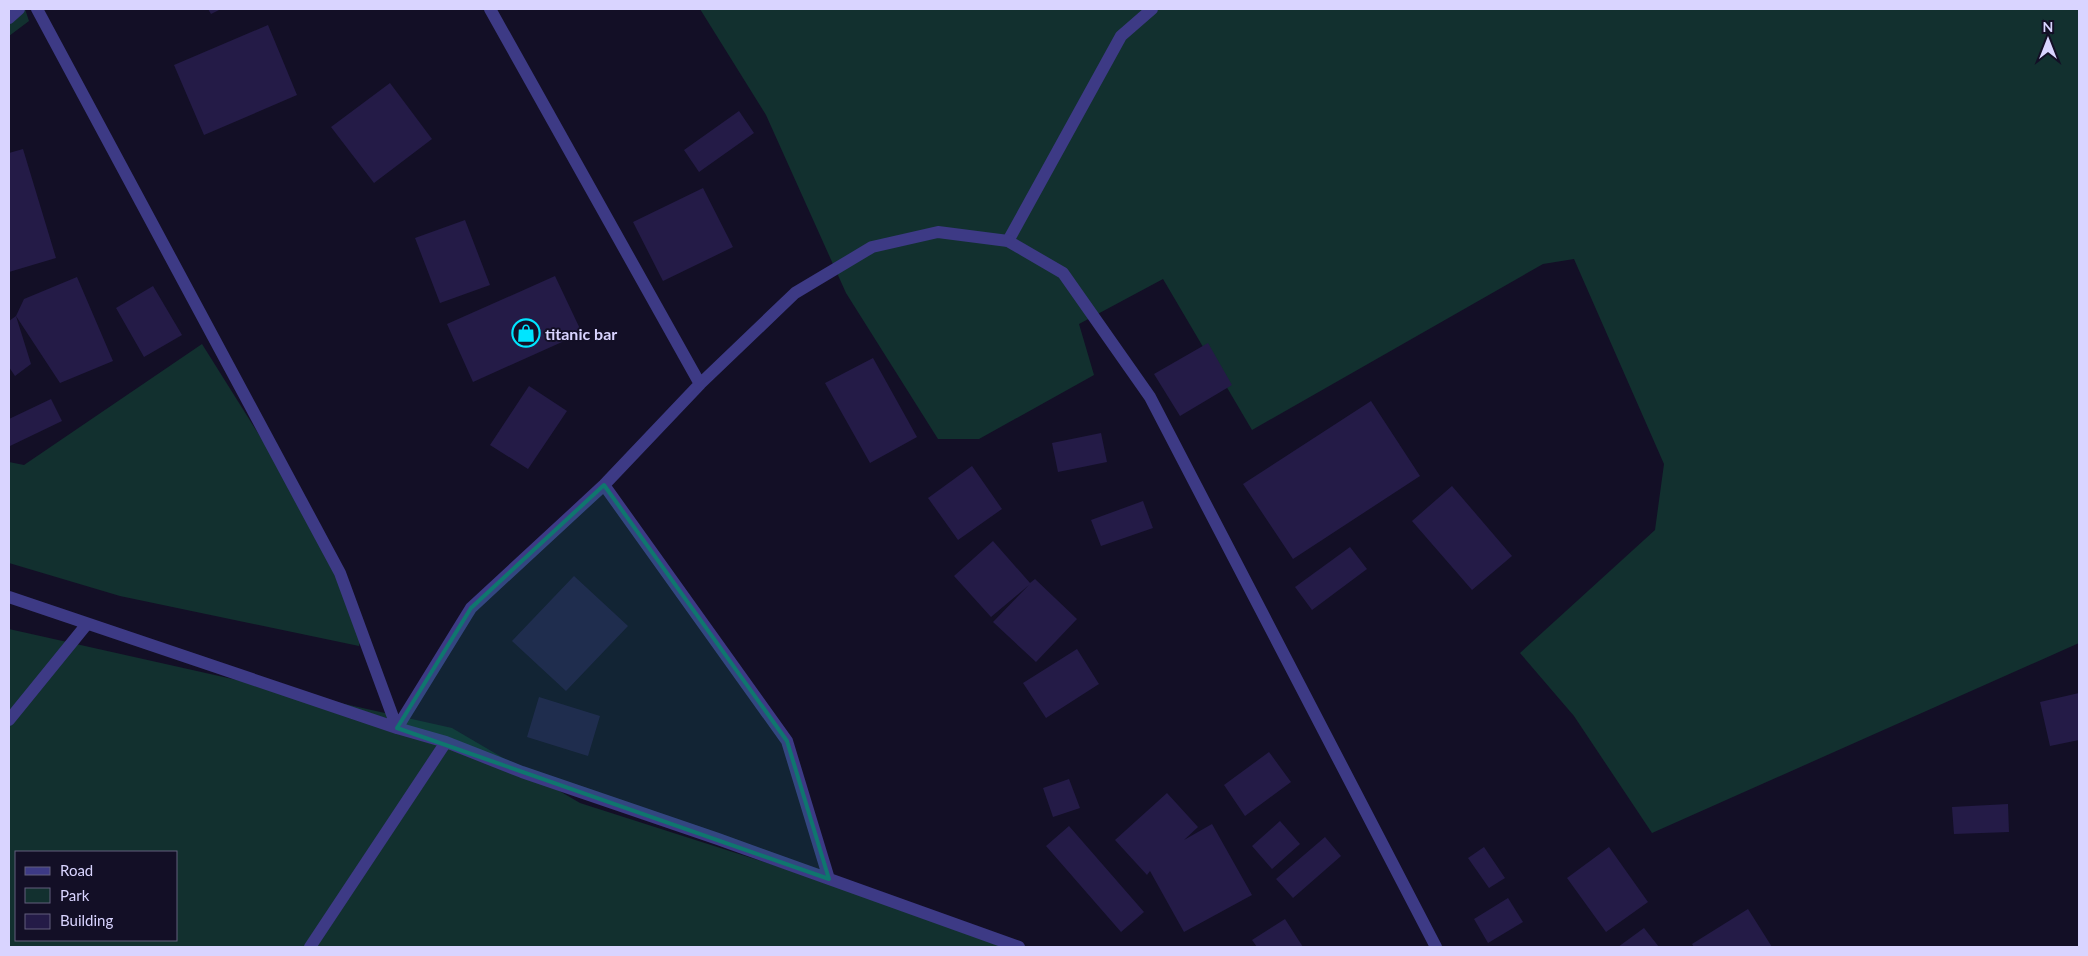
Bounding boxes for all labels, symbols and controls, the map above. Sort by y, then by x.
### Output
north arrow [2023,15,2073,65]
text: N [2043,18,2053,35]
shop icon: titanic bar [511,318,541,348]
place label: titanic bar [545,324,617,343]
legend [15,851,178,941]
text: Road [60,861,93,879]
text: Park [60,886,90,904]
text: Building [60,911,113,929]

